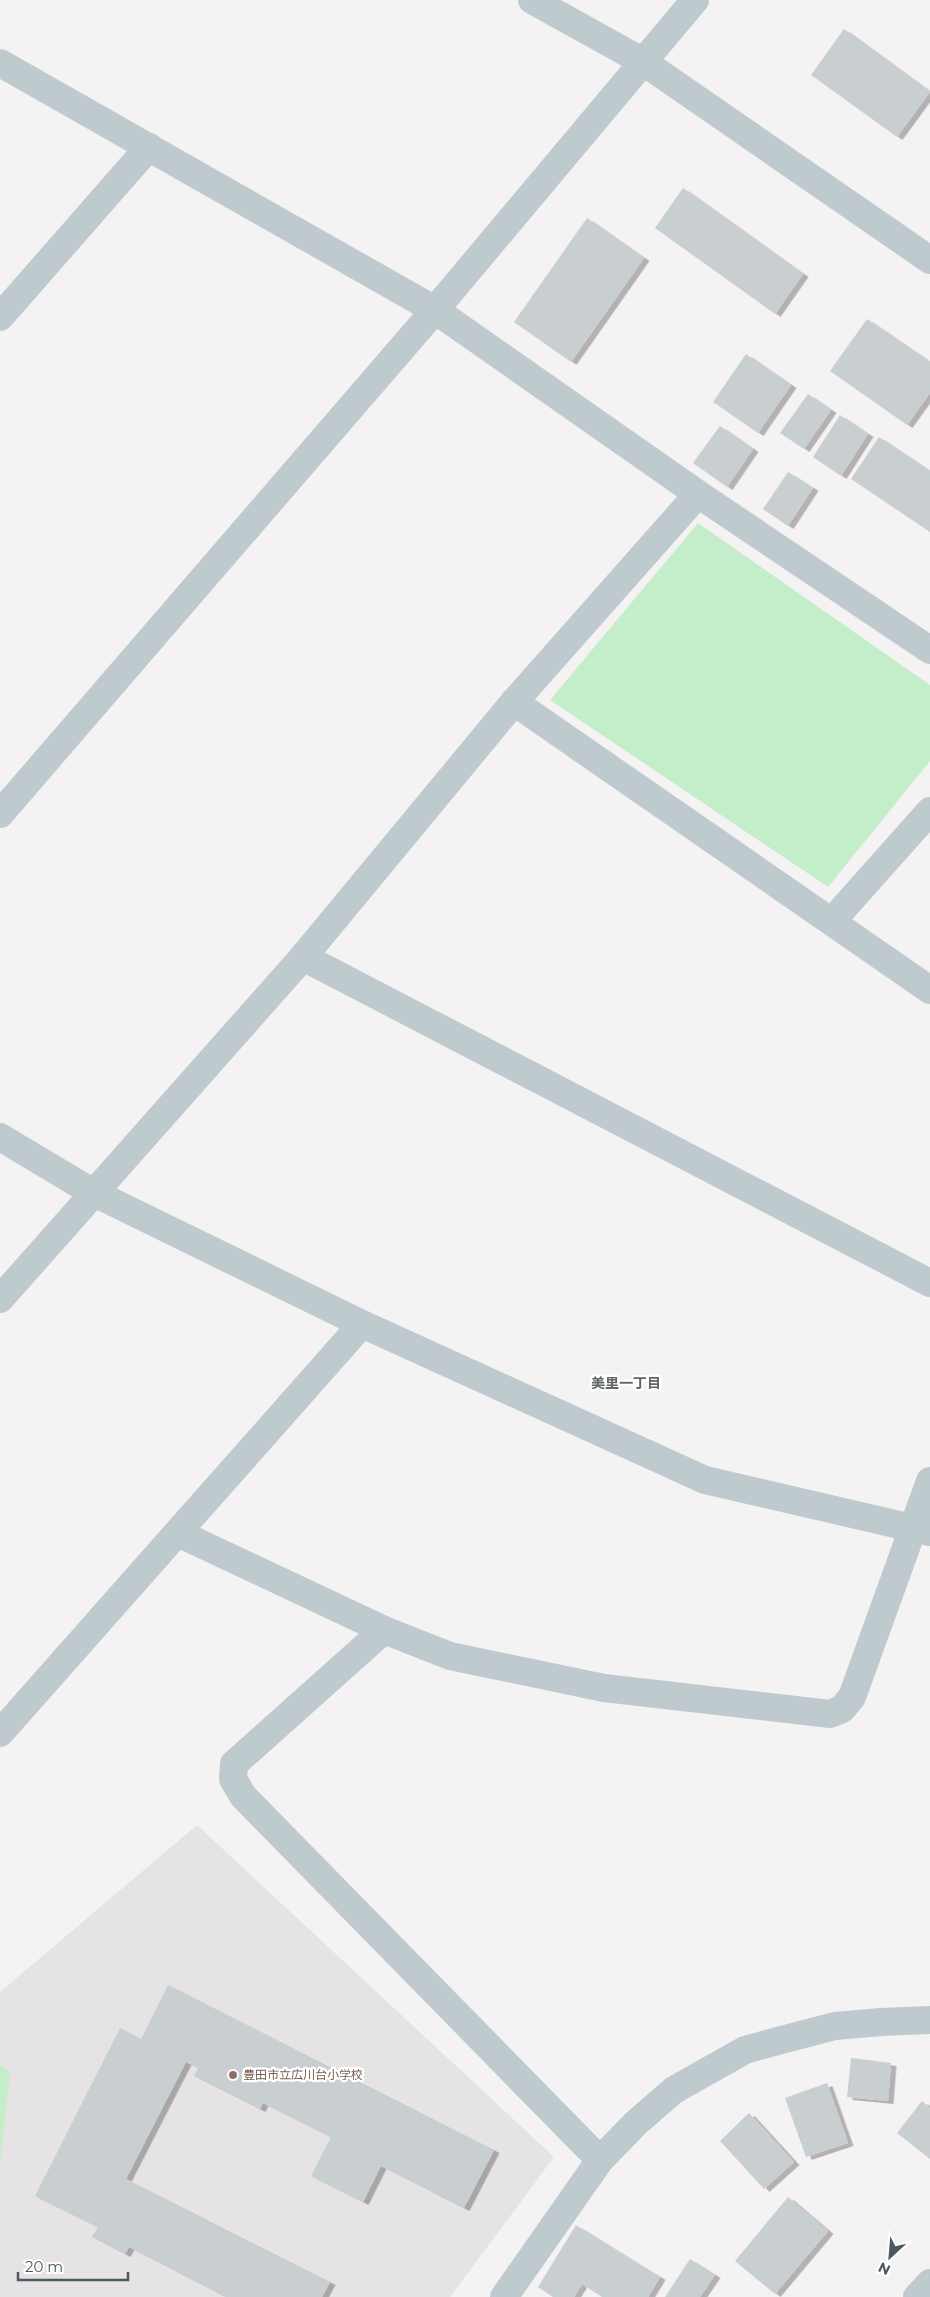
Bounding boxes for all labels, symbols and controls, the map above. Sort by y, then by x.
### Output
district label: 美里一丁目 [591,1374,661,1392]
place label: 豊田市立広川台小学校 [243,2067,363,2082]
marker: 豊田市立広川台小学校 [227,2069,239,2081]
north arrow [865,2232,915,2282]
scale bar [18,2250,128,2282]
text: 20 m [25,2257,63,2276]
text: N [875,2258,893,2279]

